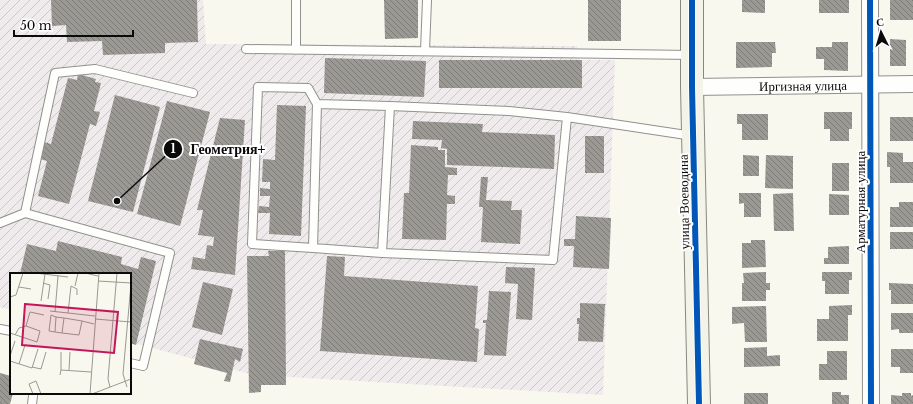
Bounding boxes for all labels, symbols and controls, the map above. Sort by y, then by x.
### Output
scale bar [14,12,133,38]
north arrow [861,12,901,52]
text: С [876,15,885,29]
text: 50 m [20,18,52,33]
street label: Иргизная улица [759,76,847,95]
callout: Геометрия+ [163,136,273,162]
text: Геометрия+ [191,140,266,158]
text: 1 [170,141,176,156]
street label: Арматурная улица [852,151,869,253]
street label: улица Воеводина [675,154,693,250]
inset map [10,273,131,394]

